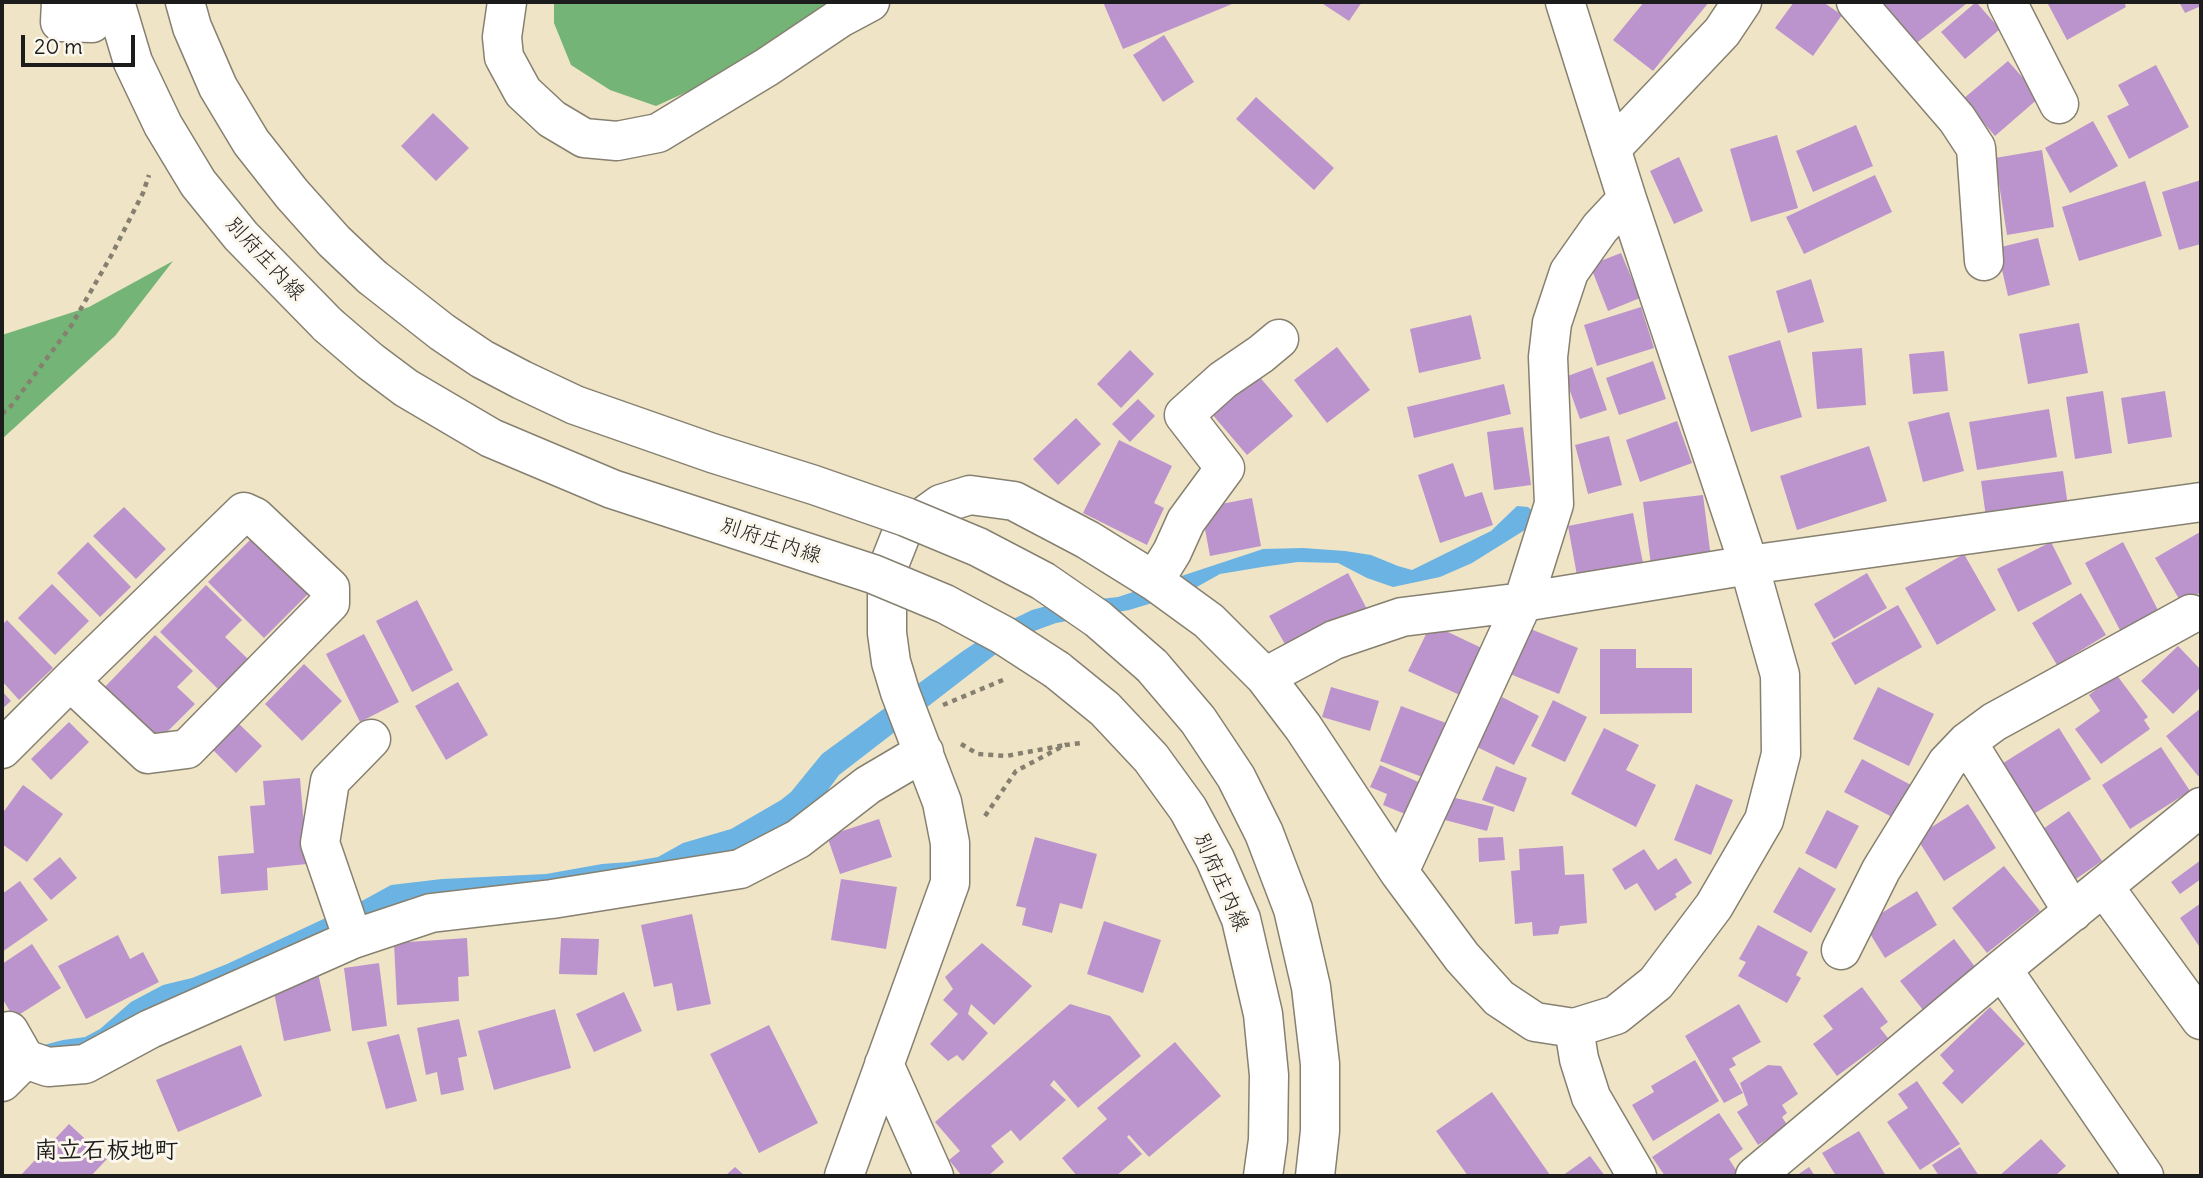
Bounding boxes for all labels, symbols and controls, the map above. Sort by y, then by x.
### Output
scale bar [24,21,138,65]
text: 20 m [34,33,83,60]
street label: 別府庄内線 [220,212,310,306]
street label: 別府庄内線 [717,513,825,569]
street label: 別府庄内線 [1188,829,1254,935]
district label: 南立石板地町 [34,1137,178,1165]

